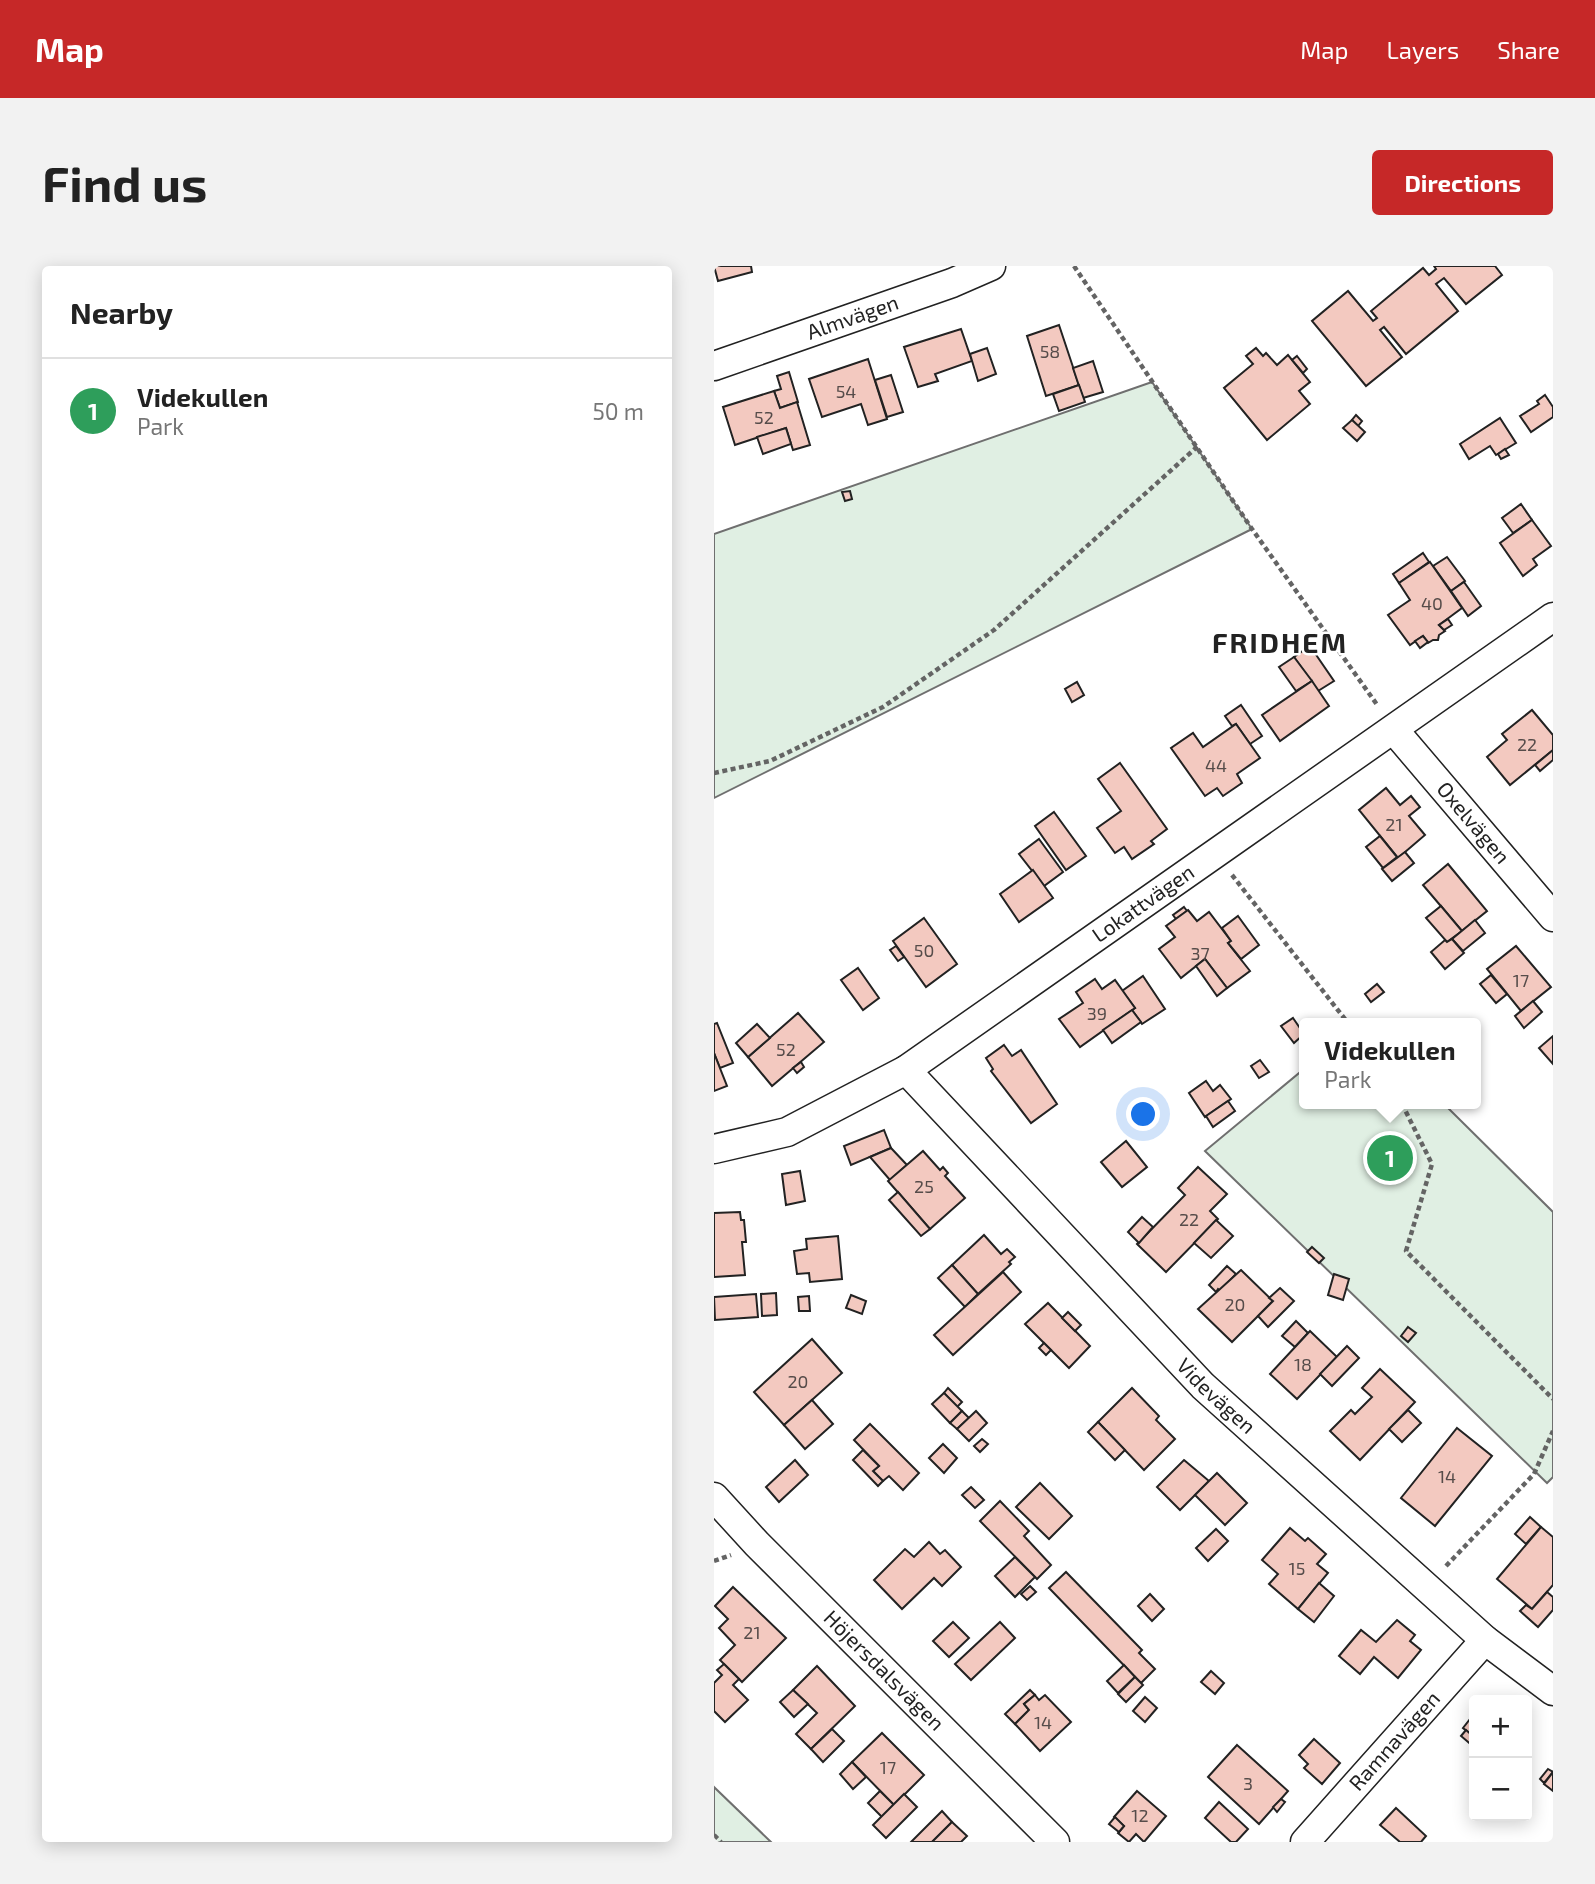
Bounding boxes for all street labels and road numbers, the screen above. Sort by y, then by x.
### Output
street label: Almvägen [803,289,901,344]
street label: Oxelvägen [1432,776,1516,868]
street label: Lokattvägen [1087,858,1198,947]
street label: Videvägen [1172,1352,1261,1438]
street label: Höjersdalsvägen [820,1604,950,1735]
street label: Ramnavägen [1343,1685,1444,1795]

